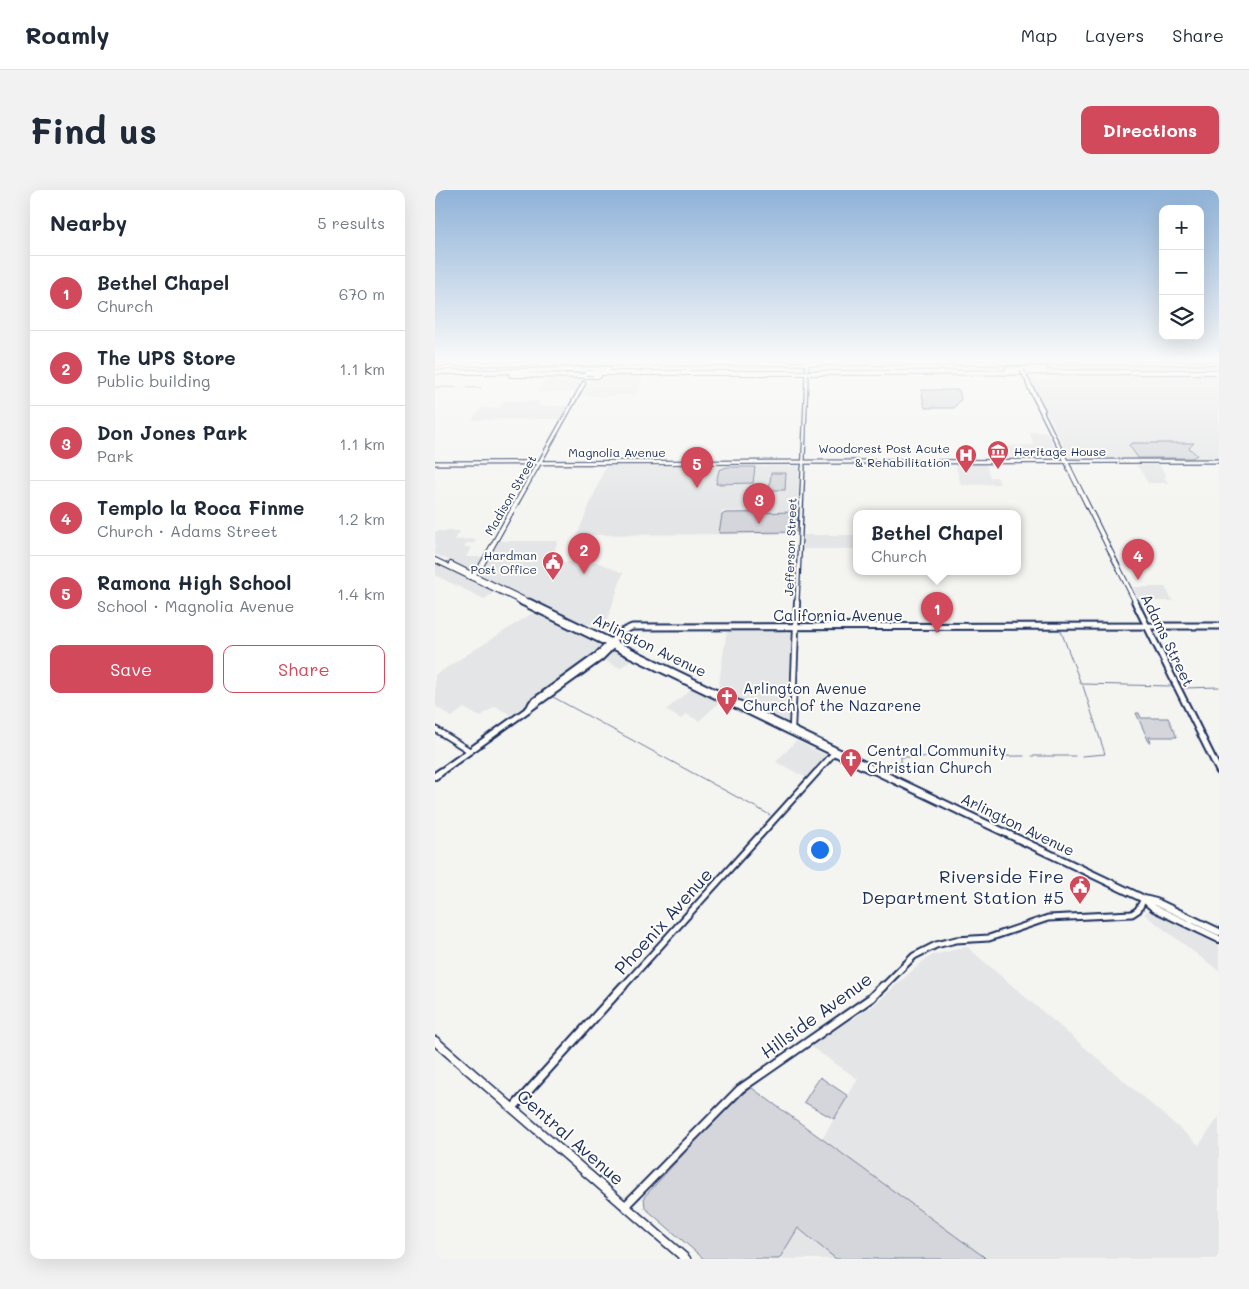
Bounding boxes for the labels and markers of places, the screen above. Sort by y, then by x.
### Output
museum icon: Heritage House [986,439,1010,470]
place label: Woodcrest Post Acute & Rehabilitation [818,440,950,470]
hospital icon: Woodcrest Post Acute & Rehabilitation [954,443,978,474]
place label: Heritage House [1014,443,1106,459]
pin: 5 [681,447,713,488]
pin: 3 [743,483,775,524]
pin: 2 [568,533,600,574]
pin: 4 [1122,539,1154,580]
place label: Hardman Post Office [471,547,537,577]
public building icon: Hardman Post Office [541,550,565,581]
pin: 1 [921,592,953,633]
place label: Arlington Avenue Church of the Nazarene [743,678,921,715]
church icon: Arlington Avenue Church of the Nazarene [715,685,739,716]
place label: Central Community Christian Church [867,740,1007,777]
church icon: Central Community Christian Church [839,747,863,778]
place label: Riverside Fire Department Station #5 [861,864,1064,909]
public building icon: Riverside Fire Department Station #5 [1068,874,1092,905]

